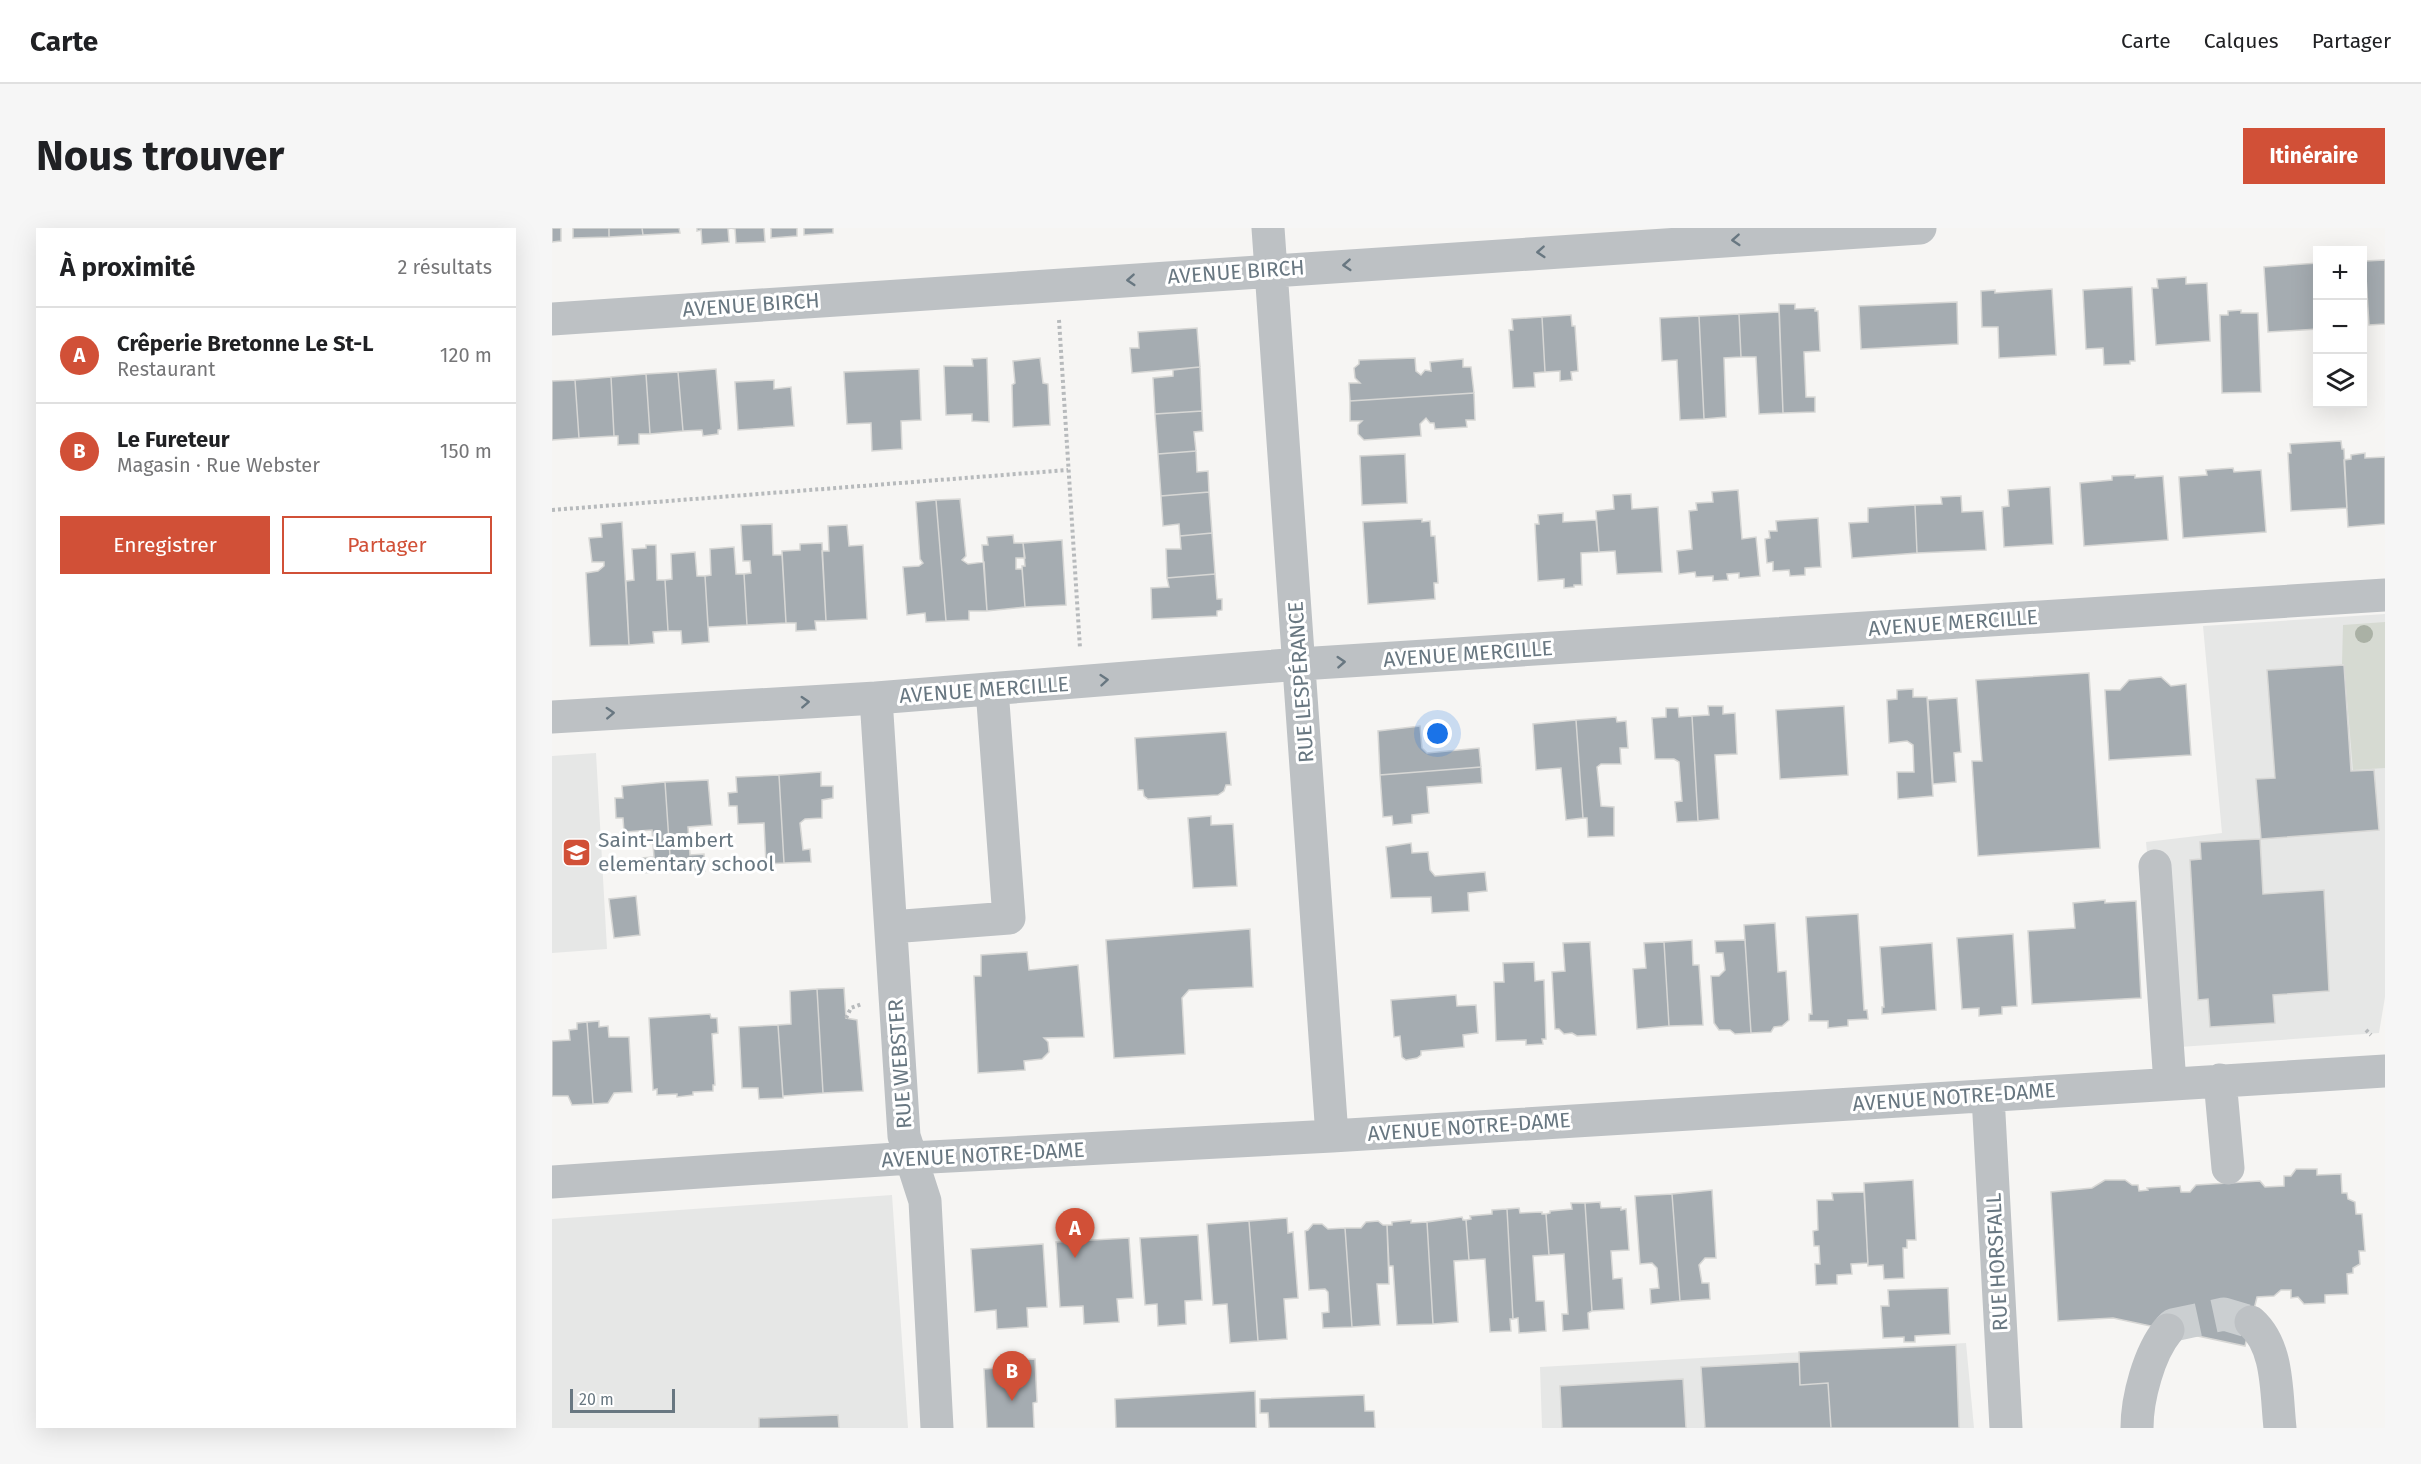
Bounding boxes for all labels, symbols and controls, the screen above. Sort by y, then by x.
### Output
text: Carte [30,25,98,58]
text: Carte [2121,28,2171,54]
text: Calques [2204,28,2279,54]
text: Partager [2312,28,2391,54]
button: Itinéraire [2243,128,2385,184]
text: Nous trouver [36,131,284,181]
one-way arrow [1731,233,1740,246]
one-way arrow [1537,246,1546,259]
map controls [2313,246,2367,408]
button: + [2313,246,2367,300]
text: À proximité [60,252,195,283]
street label: AVENUE BIRCH [1167,254,1305,290]
text: 2 résultats [397,255,492,279]
one-way arrow [1342,258,1351,271]
one-way arrow [1127,273,1136,286]
street label: AVENUE BIRCH [682,287,820,323]
button: − [2313,300,2367,354]
text: Crêperie Bretonne Le St-L [117,330,373,357]
text: A [74,343,85,367]
text: 120 m [440,343,492,367]
button: layers [2313,354,2367,408]
text: Restaurant [117,357,215,381]
text: Le Fureteur [117,426,230,453]
text: B [73,439,86,463]
text: 150 m [440,439,492,463]
text: Magasin · Rue Webster [117,453,320,477]
button: Enregistrer [60,516,270,574]
button: Partager [282,516,492,574]
street label: RUE LESPÉRANCE [1282,600,1320,764]
street label: AVENUE MERCILLE [1867,604,2039,642]
street label: AVENUE MERCILLE [1382,635,1554,673]
one-way arrow [1336,656,1345,669]
street label: AVENUE MERCILLE [898,671,1070,709]
one-way arrow [1100,674,1109,687]
one-way arrow [801,696,810,709]
one-way arrow [606,707,615,720]
your location [1423,719,1452,748]
place label: Saint-Lambert elementary school [598,827,774,877]
school or university icon: Saint-Lambert elementary school [561,836,593,868]
street label: RUE WEBSTER [882,998,918,1130]
street label: AVENUE NOTRE-DAME [1852,1077,2056,1117]
street label: AVENUE NOTRE-DAME [1367,1107,1571,1147]
street label: AVENUE NOTRE-DAME [881,1137,1085,1173]
street label: RUE HORSFALL [1980,1192,2014,1332]
pin: A [1056,1208,1094,1258]
pin: B [992,1352,1032,1401]
scale bar [570,1386,675,1414]
text: 20 m [579,1390,614,1409]

